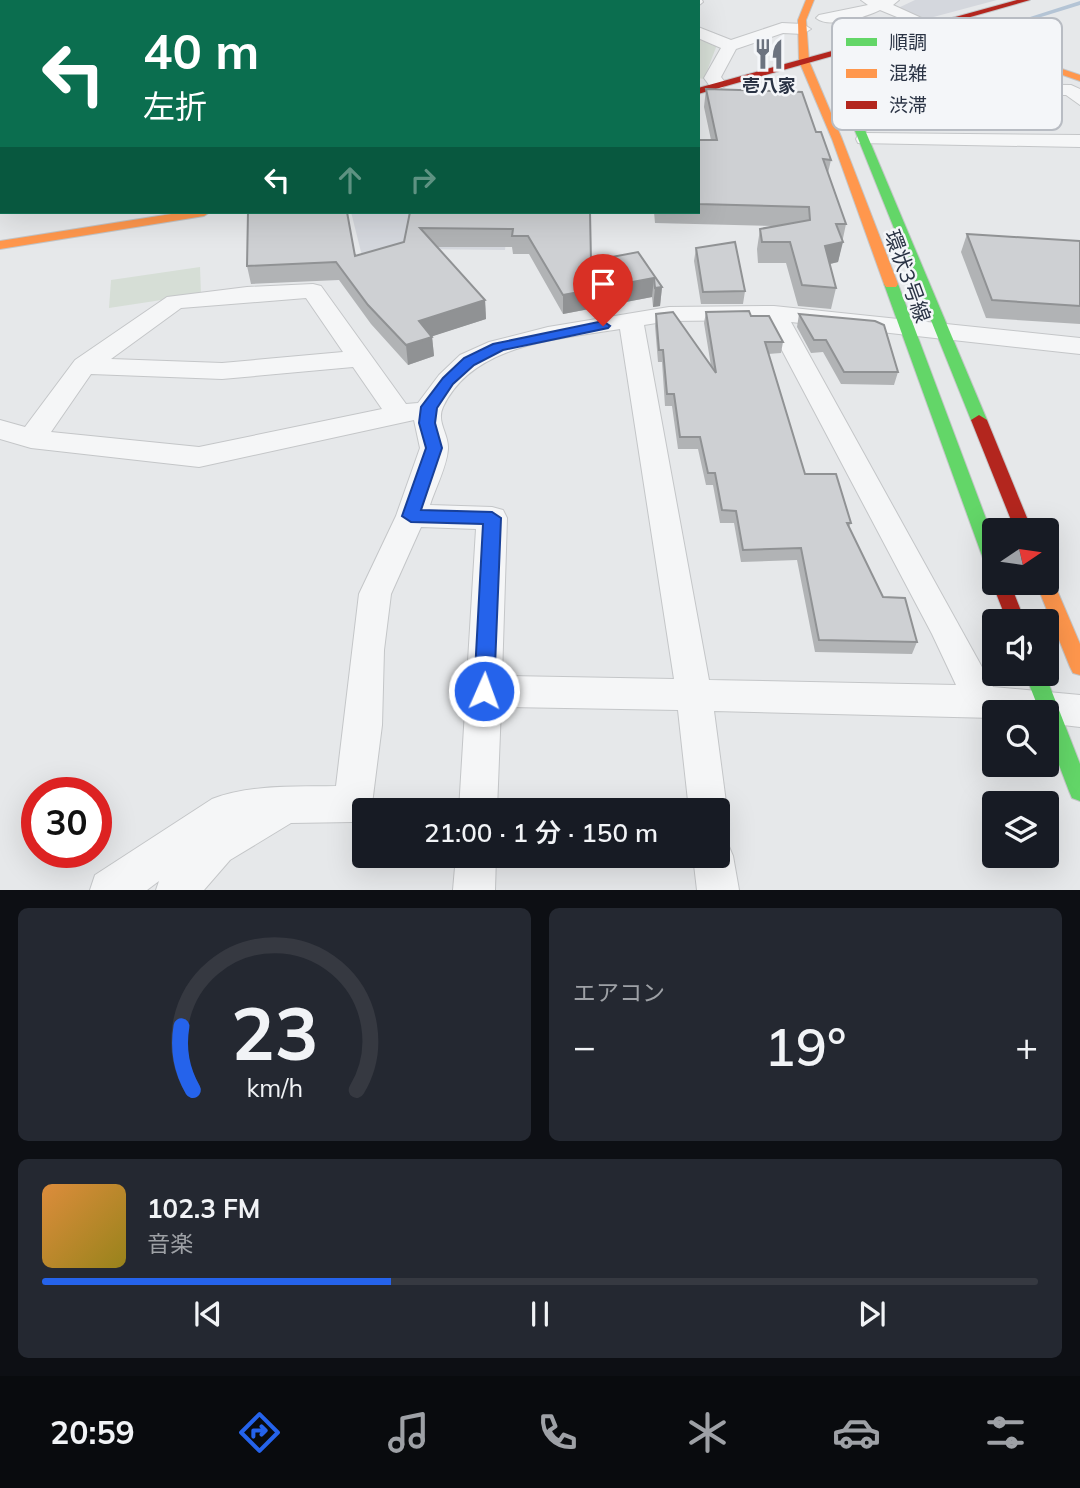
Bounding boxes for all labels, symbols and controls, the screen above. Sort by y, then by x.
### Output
legend [832,18,1062,130]
text: 40 m [143,20,259,81]
icon: left [28,28,119,119]
text: 順調 [889,30,927,54]
restaurant icon: 壱八家 [752,37,786,71]
text: 混雑 [889,61,927,85]
place label: 壱八家 [742,74,796,97]
text: 左折 [143,86,207,126]
text: 渋滞 [889,93,927,117]
icon: left [258,161,296,199]
icon: ahead [331,161,369,199]
icon: right [404,161,442,199]
street label: 環状3号線 [879,226,937,326]
pin [573,254,633,326]
icon: arrive [584,265,622,303]
north arrow [982,518,1059,595]
map controls [982,518,1059,868]
button: sound [982,609,1059,686]
position arrow [447,654,521,728]
button: search [982,700,1059,777]
speed limit sign: 30 [21,777,112,868]
button: layers [982,791,1059,868]
text: 21:00 · 1 分 · 150 m [424,816,658,849]
text: エアコン [573,978,665,1007]
text: 23 [231,988,318,1079]
text: 19° [765,1014,846,1079]
text: − [573,1022,596,1070]
text: + [1015,1022,1038,1070]
text: km/h [246,1072,303,1103]
text: 102.3 FM [147,1192,260,1225]
text: 音楽 [147,1229,193,1258]
icon: previous [189,1295,227,1333]
icon: pause [521,1295,559,1333]
icon: next [853,1295,891,1333]
icon: directions [235,1408,284,1457]
icon: music [384,1408,433,1457]
icon: phone [533,1408,582,1457]
icon: climate [683,1408,732,1457]
icon: car [832,1408,881,1457]
icon: filters [981,1408,1030,1457]
text: 20:59 [50,1412,135,1452]

